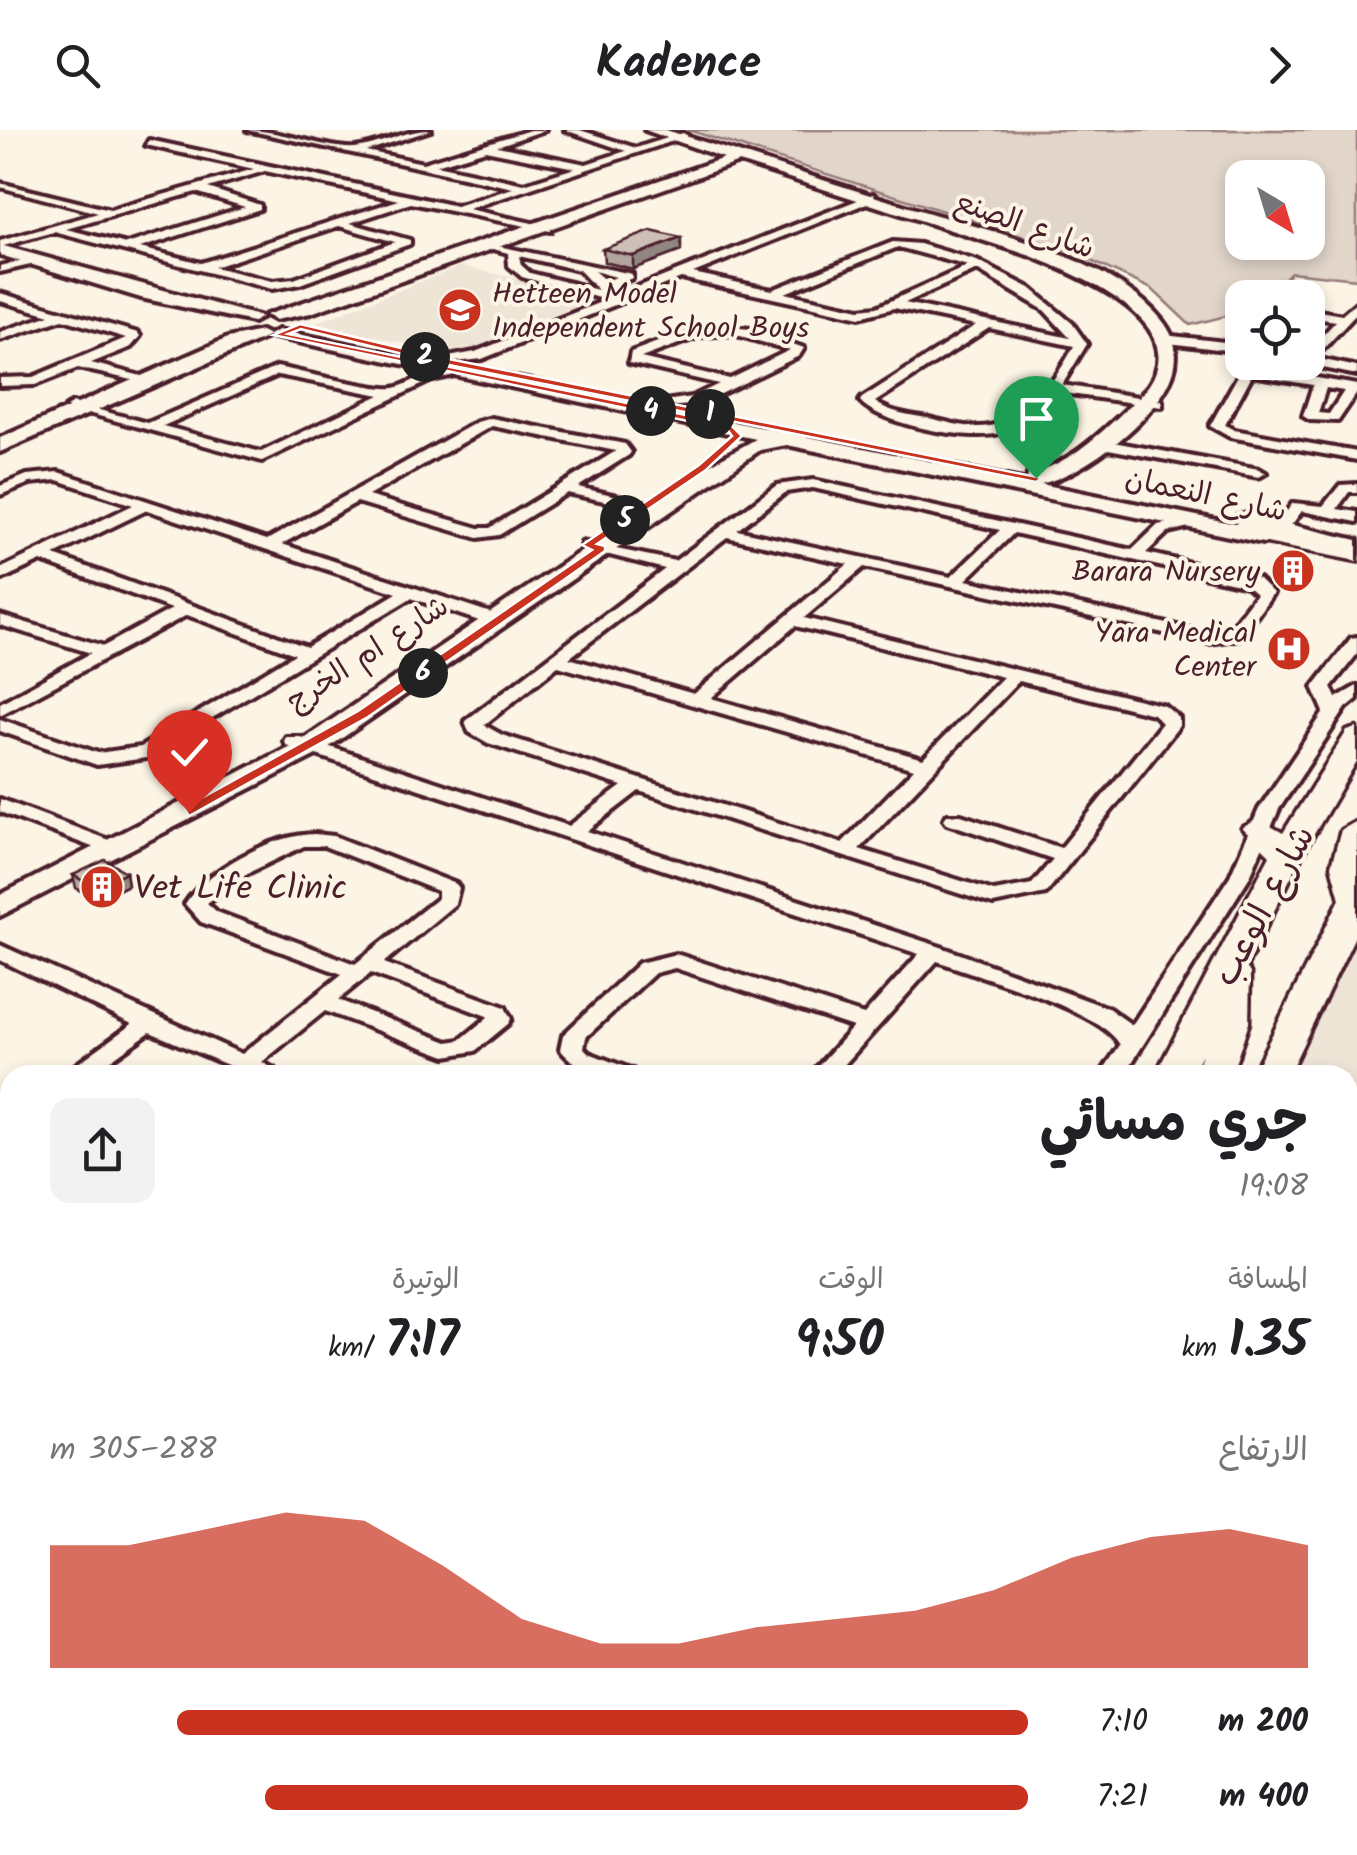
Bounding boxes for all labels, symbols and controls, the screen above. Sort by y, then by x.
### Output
text: Kadence [596,29,761,101]
icon: search [50,38,105,93]
icon: forward [1252,38,1307,93]
north arrow [1225,160,1325,260]
map controls [1225,160,1325,380]
street label: شارع الصنع [948,178,1101,273]
place label: Hetteen Model Independent School Boys [492,271,809,353]
button: locate [1225,280,1325,380]
school or university icon: Hetteen Model Independent School Boys [437,287,483,333]
pin: 2 [400,332,450,382]
text: 2 [417,334,433,379]
pin [994,376,1079,479]
pin: 4 [626,386,676,436]
text: 4 [643,388,659,433]
pin: 1 [685,389,735,439]
text: 1 [706,391,714,436]
icon: arrive [1009,391,1064,446]
street label: شارع النعمان [1120,455,1291,536]
pin: 5 [600,495,650,545]
text: 5 [618,497,632,542]
building icon: Barara Nursery [1270,548,1316,594]
place label: Barara Nursery [1072,549,1261,597]
street label: شارع ام الخرج [277,584,459,725]
place label: Yara Medical Center [1095,610,1258,692]
hospital icon: Yara Medical Center [1266,626,1312,672]
pin: 6 [398,648,448,698]
text: 6 [415,650,431,695]
pin [147,710,232,813]
icon: check [162,725,217,780]
street label: شارع الوعب [1200,816,1332,997]
place label: Vet Life Clinic [134,862,347,918]
building icon: Vet Life Clinic [79,864,125,910]
text: جري مسائي [1040,1081,1308,1168]
button: share [50,1098,155,1203]
text: 19:08 [1239,1162,1308,1213]
text: الوتيرة [392,1258,459,1303]
text: الوقت [818,1258,884,1303]
text: المسافة [1228,1258,1308,1303]
text: 7:17 [385,1303,459,1383]
text: 9:50 [795,1303,884,1383]
text: 1.35 [1228,1303,1308,1383]
text: /km [328,1326,385,1371]
text: km [1182,1326,1228,1371]
text: 288–305 m [50,1425,216,1476]
text: الارتفاع [1218,1426,1308,1477]
text: 7:10 [1099,1697,1148,1748]
text: 200 m [1218,1697,1308,1748]
text: 7:21 [1097,1772,1148,1823]
text: 400 m [1219,1772,1308,1823]

